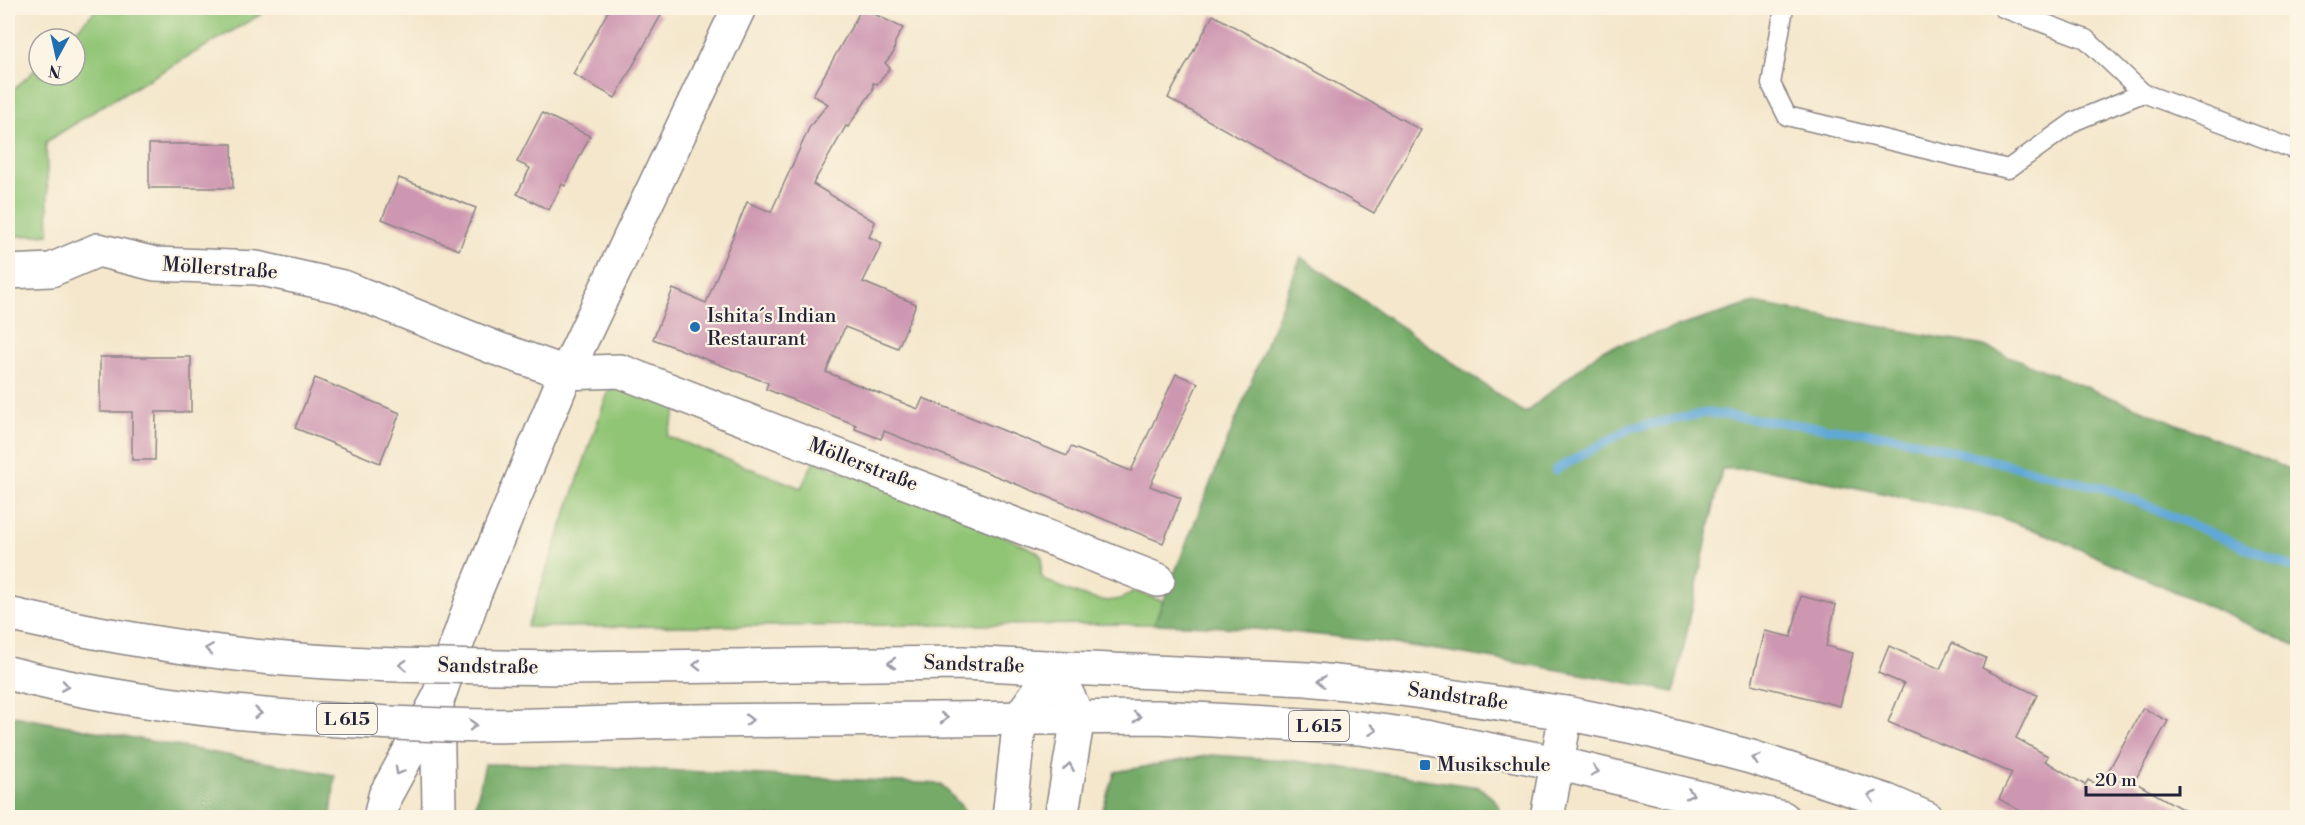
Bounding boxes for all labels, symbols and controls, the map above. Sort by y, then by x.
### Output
north arrow [27,27,87,87]
text: N [47,60,63,82]
street label: Möllerstraße [162,253,278,285]
place label: Ishita´s Indian Restaurant [707,304,837,352]
marker: Ishita´s Indian Restaurant [688,320,702,334]
street label: Möllerstraße [805,433,921,497]
one-way arrow [204,644,213,656]
street label: Sandstraße [923,651,1025,679]
street label: Sandstraße [437,654,539,680]
one-way arrow [888,657,897,669]
one-way arrow [399,659,408,672]
one-way arrow [693,659,702,672]
one-way arrow [1317,675,1326,688]
street label: Sandstraße [1406,678,1510,716]
one-way arrow [60,679,69,691]
road number: L 615 [317,704,377,734]
one-way arrow [253,706,262,719]
one-way arrow [1132,711,1141,723]
road number: L 615 [1289,711,1349,741]
one-way arrow [939,712,948,724]
one-way arrow [744,714,753,726]
one-way arrow [469,719,478,731]
one-way arrow [1369,723,1378,736]
place label: Musikschule [1437,753,1551,778]
one-way arrow [1751,753,1762,766]
marker: Musikschule [1418,758,1432,772]
scale bar [2086,759,2180,797]
one-way arrow [1063,762,1075,772]
one-way arrow [1590,764,1600,777]
one-way arrow [395,765,406,775]
text: 20 m [2095,769,2137,792]
one-way arrow [1684,787,1695,799]
one-way arrow [1867,791,1878,803]

